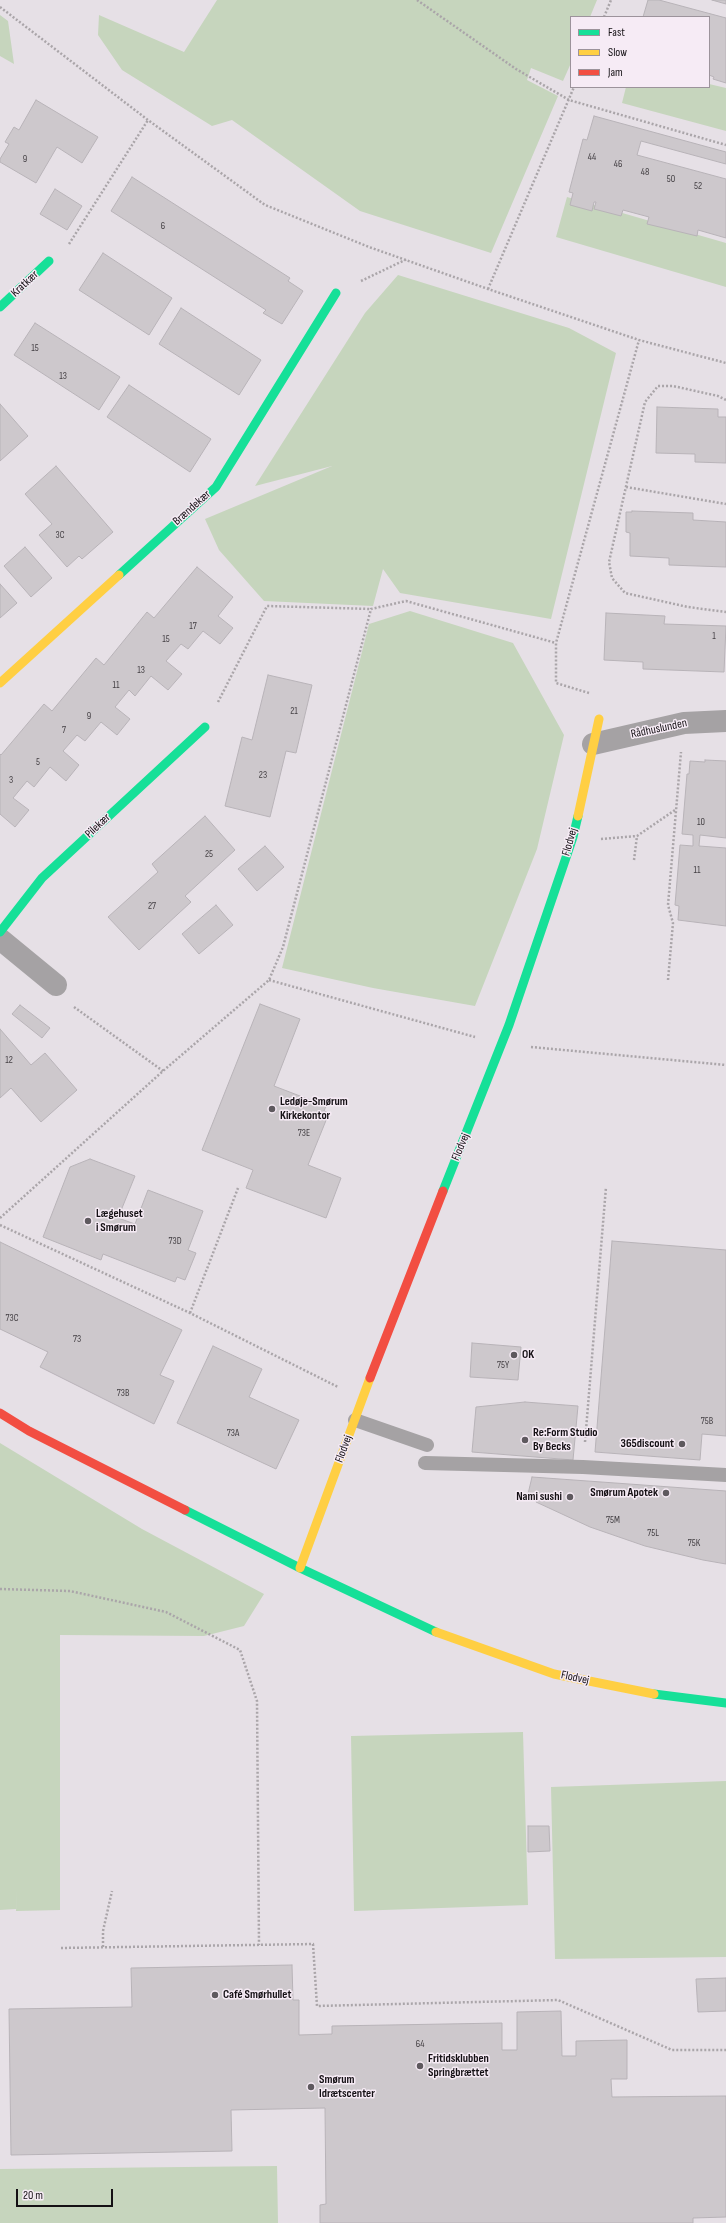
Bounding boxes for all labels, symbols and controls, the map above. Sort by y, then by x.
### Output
legend [570,16,710,88]
text: Fast [608,25,625,40]
text: Slow [608,45,627,60]
text: Jam [608,65,623,80]
house number: 44 [588,151,596,163]
house number: 9 [23,153,27,165]
house number: 46 [614,158,622,170]
house number: 48 [641,166,649,178]
house number: 50 [667,173,675,185]
house number: 52 [694,180,702,192]
house number: 6 [161,220,165,232]
street label: Kratkær [8,268,42,300]
house number: 15 [31,342,39,354]
house number: 13 [59,370,67,382]
street label: Brændekær [170,487,214,529]
house number: 3C [55,529,65,541]
house number: 17 [189,620,197,632]
house number: 1 [712,630,716,642]
house number: 15 [162,633,170,645]
house number: 13 [137,664,145,676]
house number: 11 [113,679,119,691]
house number: 21 [290,705,298,717]
house number: 9 [87,710,91,722]
street label: Rådhuslunden [630,716,688,742]
house number: 7 [62,724,66,736]
house number: 5 [36,756,40,768]
house number: 23 [259,769,267,781]
house number: 3 [9,774,13,786]
street label: Pilekær [82,811,114,841]
house number: 10 [697,816,705,828]
street label: Flodvej [559,826,581,858]
house number: 25 [205,848,213,860]
house number: 11 [694,864,700,876]
house number: 27 [148,900,156,912]
house number: 12 [5,1054,13,1066]
place label: Ledøje-Smørum Kirkekontor [280,1095,348,1123]
marker: Ledøje-Smørum Kirkekontor [267,1104,277,1114]
house number: 73E [298,1127,310,1139]
street label: Flodvej [449,1131,473,1163]
place label: Lægehuset i Smørum [96,1207,143,1235]
marker: Lægehuset i Smørum [83,1216,93,1226]
house number: 73D [168,1235,182,1247]
house number: 73C [5,1312,19,1324]
house number: 73 [73,1333,81,1345]
place label: OK [522,1348,534,1362]
marker: OK [509,1350,519,1360]
house number: 75Y [497,1359,509,1371]
house number: 73B [117,1387,129,1399]
house number: 75B [701,1415,713,1427]
place label: Re:Form Studio By Becks [533,1426,598,1454]
house number: 73A [227,1427,239,1439]
street label: Flodvej [332,1433,356,1465]
marker: Re:Form Studio By Becks [520,1435,530,1445]
place label: 365discount [621,1437,674,1451]
marker: 365discount [677,1439,687,1449]
place label: Smørum Apotek [590,1486,658,1500]
marker: Smørum Apotek [661,1488,671,1498]
place label: Nami sushi [516,1490,562,1504]
marker: Nami sushi [565,1492,575,1502]
house number: 75M [606,1514,620,1526]
house number: 75L [647,1527,659,1539]
house number: 75K [688,1537,700,1549]
street label: Flodvej [560,1668,590,1688]
place label: Café Smørhullet [223,1988,291,2002]
marker: Café Smørhullet [210,1990,220,2000]
house number: 64 [416,2038,424,2050]
place label: Fritidsklubben Springbrættet [428,2052,489,2080]
marker: Fritidsklubben Springbrættet [415,2061,425,2071]
place label: Smørum Idrætscenter [319,2073,375,2101]
marker: Smørum Idrætscenter [306,2082,316,2092]
scale bar [18,2181,115,2207]
text: 20 m [23,2188,43,2203]

